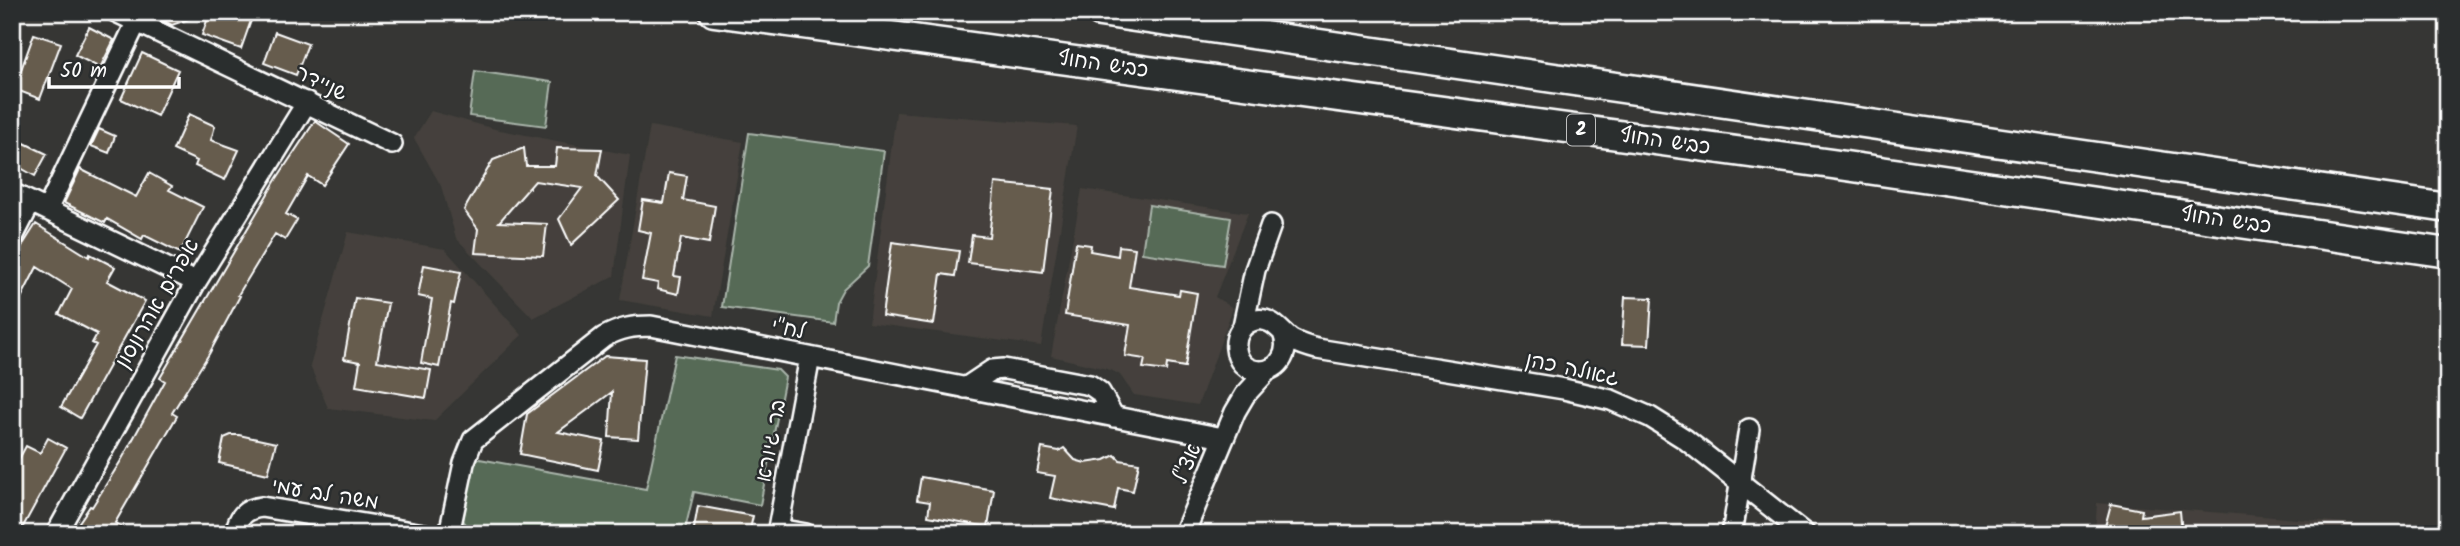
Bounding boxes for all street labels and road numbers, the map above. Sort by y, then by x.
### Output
street label: כביש החוף [1056,42,1150,88]
street label: שניידר [289,57,353,111]
road number: 2 [1567,114,1595,146]
street label: כביש החוף [1618,119,1712,165]
street label: כביש החוף [2179,198,2273,244]
street label: אפרים אהרונסון [107,233,209,375]
street label: לח"י [768,311,808,350]
street label: גאולה כהן [1522,344,1622,396]
street label: בר גיורא [748,397,796,485]
street label: אצ"ל [1165,438,1211,490]
street label: משה לב עמי [269,470,381,520]

